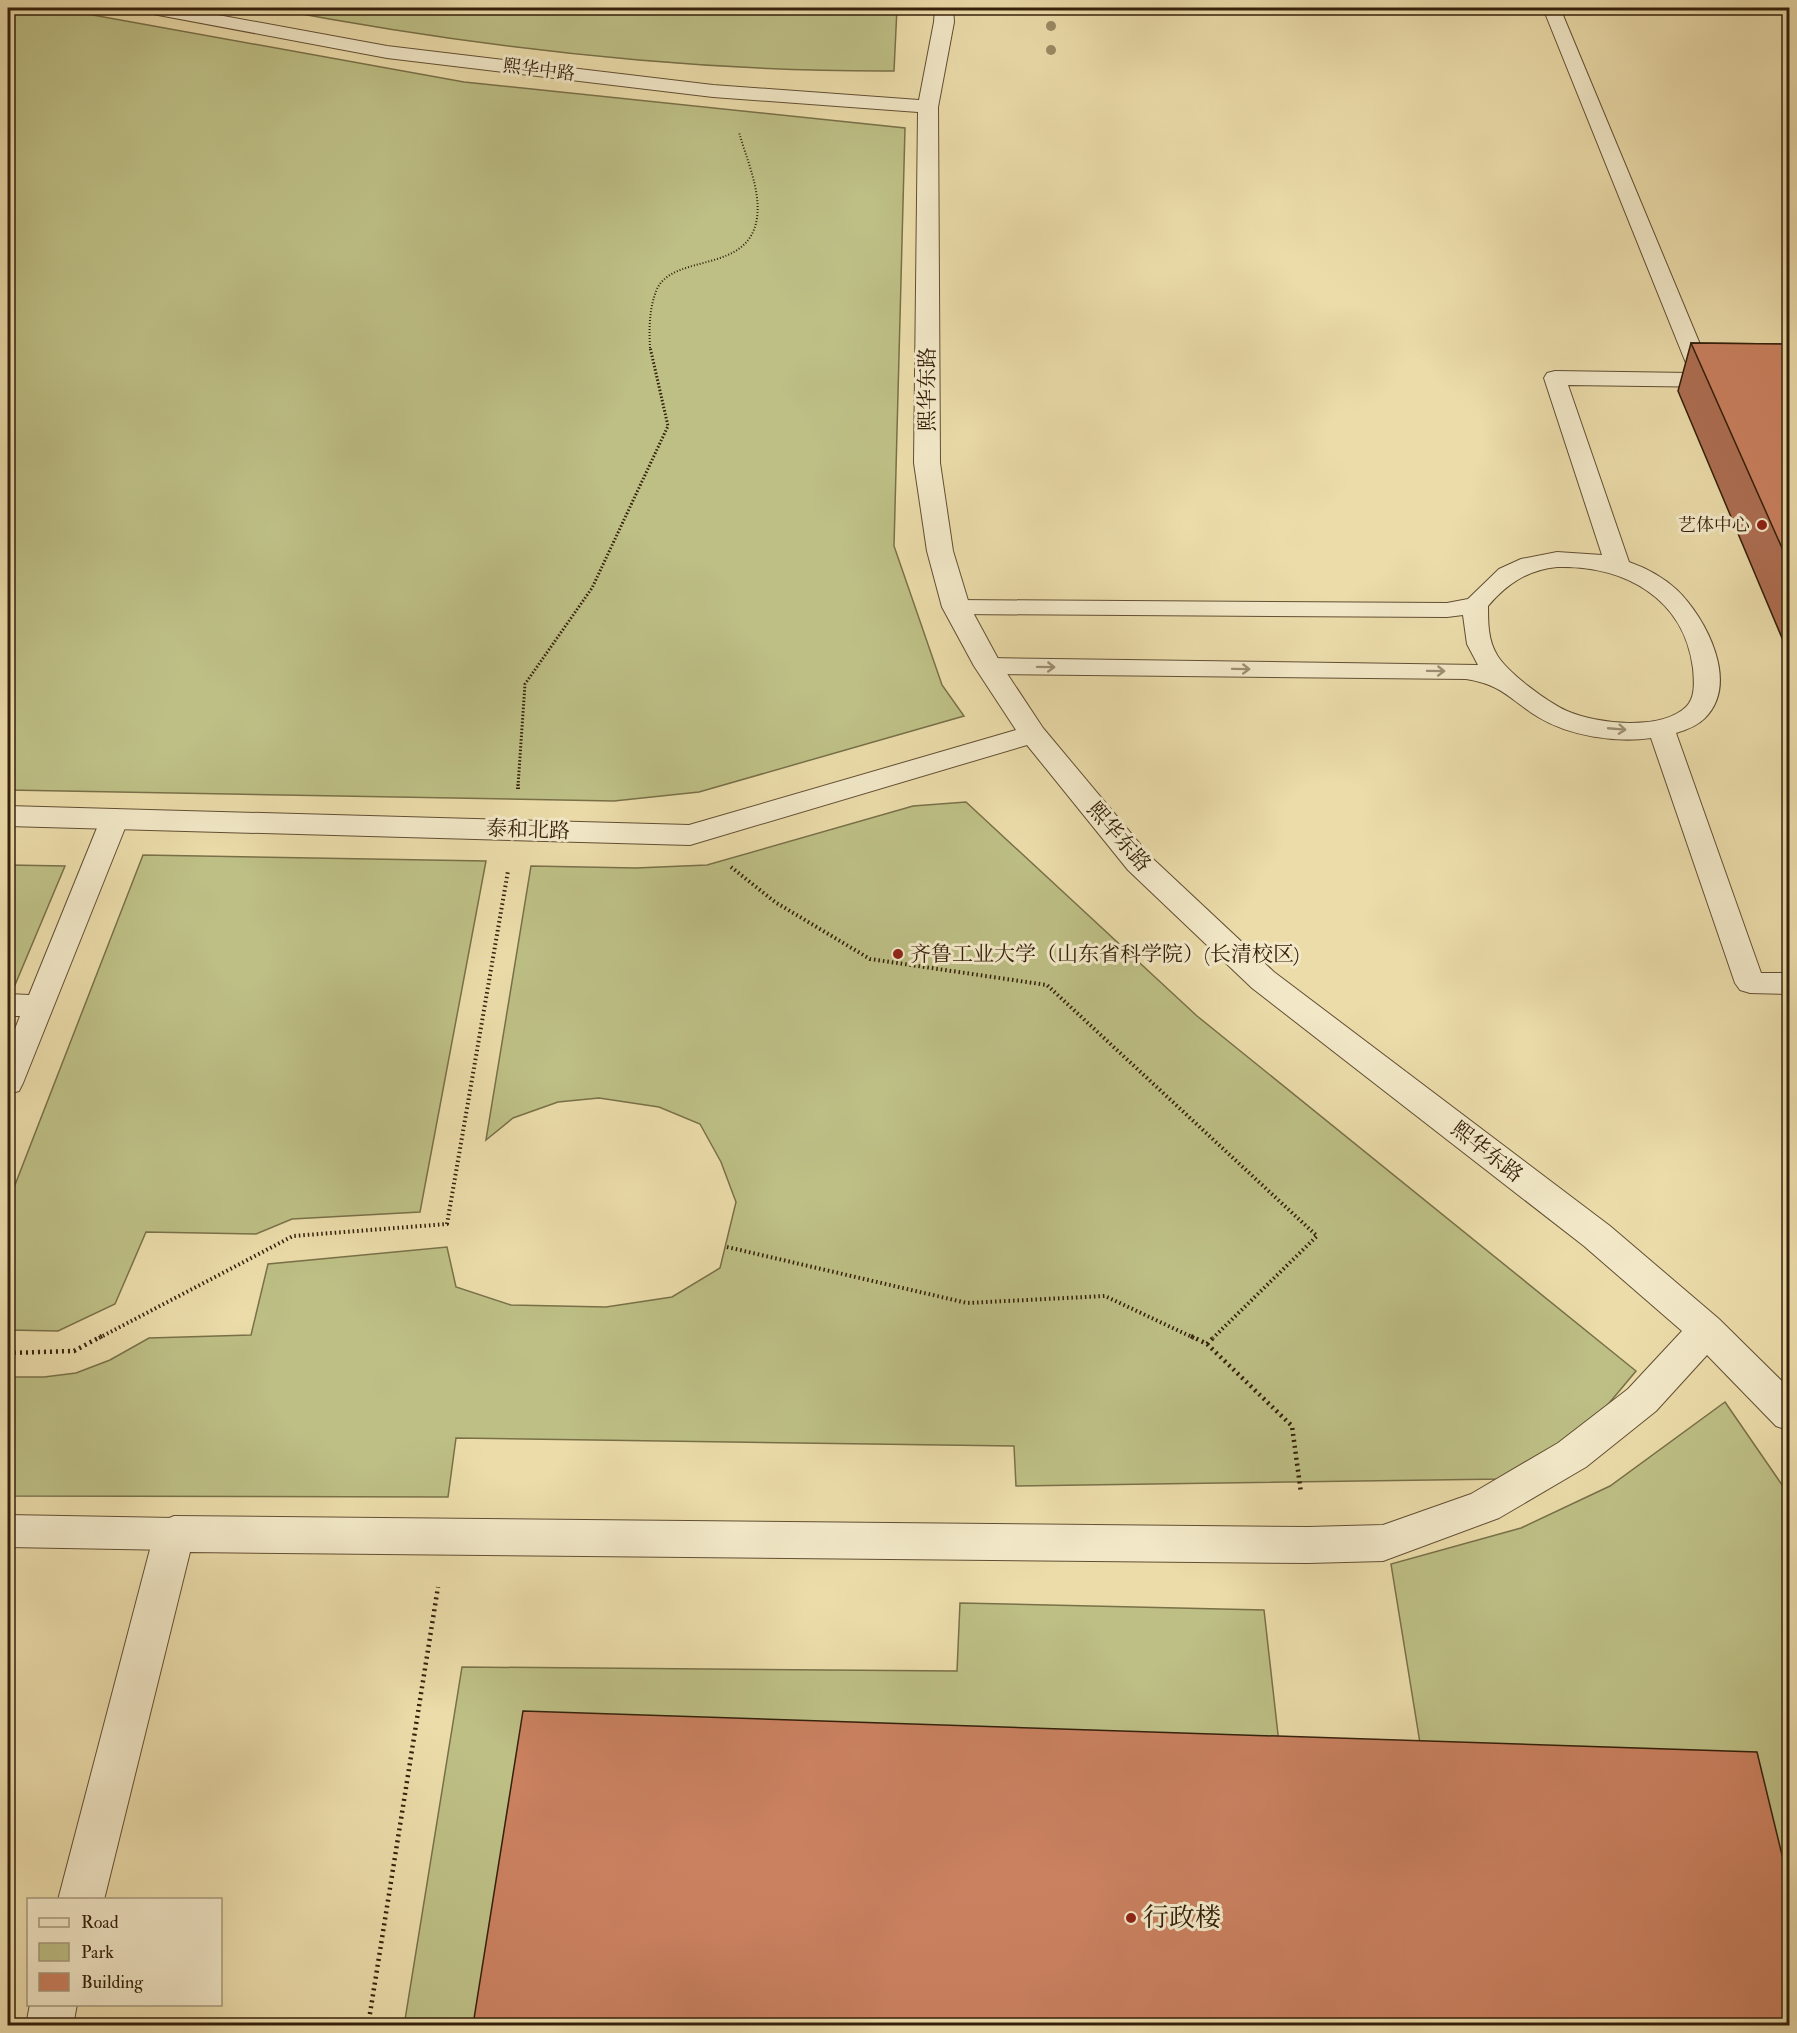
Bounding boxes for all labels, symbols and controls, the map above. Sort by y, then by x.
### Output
street label: 熙华中路 [502,54,576,86]
street label: 熙华东路 [914,347,941,431]
place label: 艺体中心 [1678,514,1750,537]
marker: 艺体中心 [1755,518,1769,532]
one-way arrow [1036,661,1056,672]
one-way arrow [1231,663,1251,675]
one-way arrow [1426,665,1446,677]
one-way arrow [1607,724,1627,735]
street label: 熙华东路 [1081,796,1157,878]
street label: 泰和北路 [486,815,570,845]
place label: 齐鲁工业大学（山东省科学院）(长清校区) [910,941,1299,968]
marker: 齐鲁工业大学（山东省科学院）(长清校区) [891,947,905,961]
street label: 熙华东路 [1446,1116,1528,1188]
legend [27,1898,222,2006]
place label: 行政楼 [1143,1902,1221,1934]
text: Road [81,1911,119,1934]
marker: 行政楼 [1124,1911,1138,1925]
text: Park [81,1941,114,1964]
text: Building [81,1971,144,1994]

